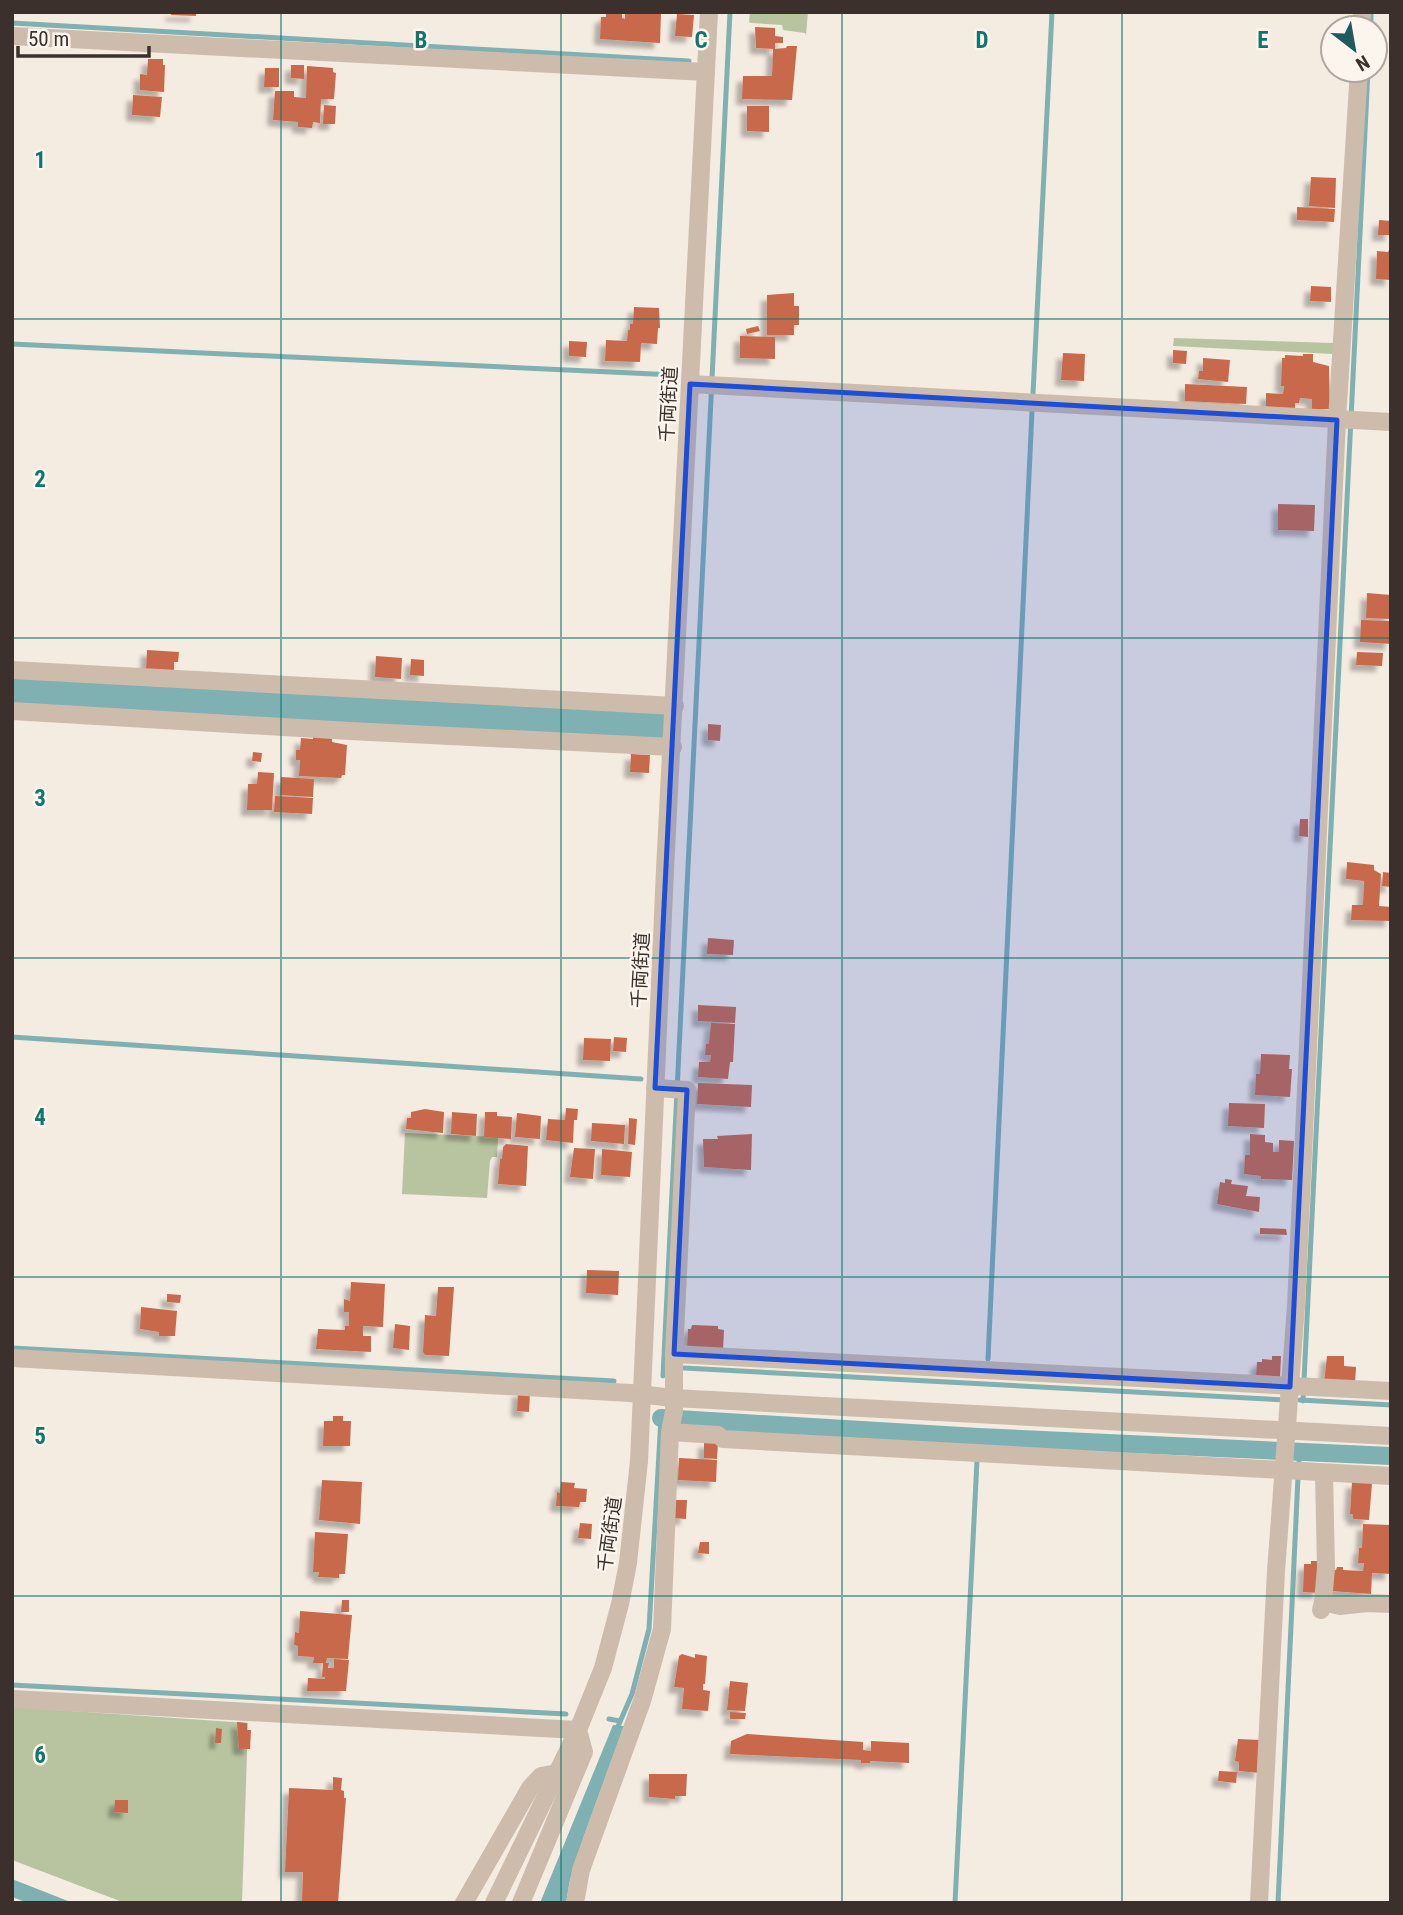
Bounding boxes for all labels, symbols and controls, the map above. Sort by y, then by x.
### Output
scale bar [18,14,149,58]
north arrow [1319,14,1389,84]
text: 50 m [28,27,69,51]
text: B [415,27,427,54]
text: C [694,27,708,54]
text: D [976,27,989,54]
text: E [1257,27,1269,54]
text: N [1352,50,1373,76]
text: 1 [34,147,46,174]
street label: 千両街道 [655,365,682,443]
text: 2 [34,466,46,493]
text: 3 [34,785,46,812]
street label: 千両街道 [627,931,654,1009]
text: 4 [34,1104,46,1131]
text: 5 [34,1423,46,1450]
street label: 千両街道 [593,1495,626,1573]
text: 6 [34,1742,46,1769]

